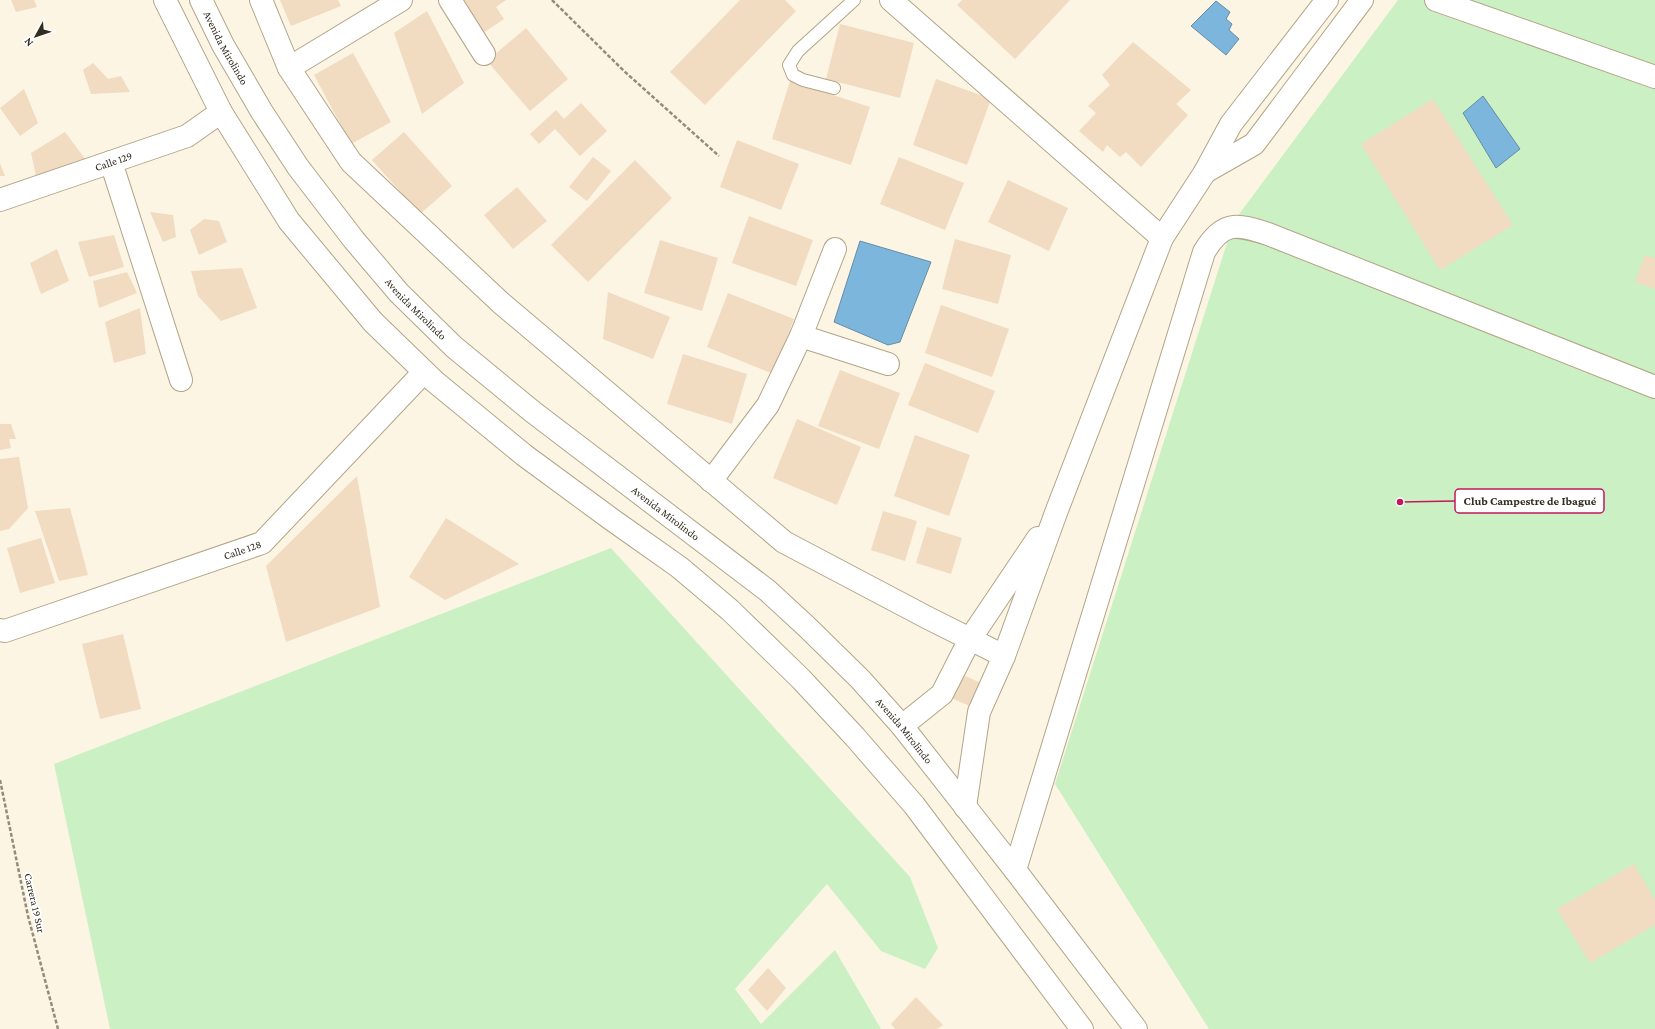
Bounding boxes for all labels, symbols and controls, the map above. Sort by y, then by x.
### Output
street label: Avenida Mirolindo [201,9,251,87]
north arrow [16,16,56,56]
text: N [21,35,35,49]
street label: Calle 129 [93,149,134,173]
street label: Avenida Mirolindo [383,276,449,342]
street label: Avenida Mirolindo [629,483,702,543]
callout: Club Campestre de Ibagué [1455,489,1604,513]
text: Club Campestre de Ibagué [1464,494,1597,508]
street label: Calle 128 [222,538,263,562]
street label: Avenida Mirolindo [874,695,935,766]
street label: Carrera 19 Sur [22,872,48,934]

